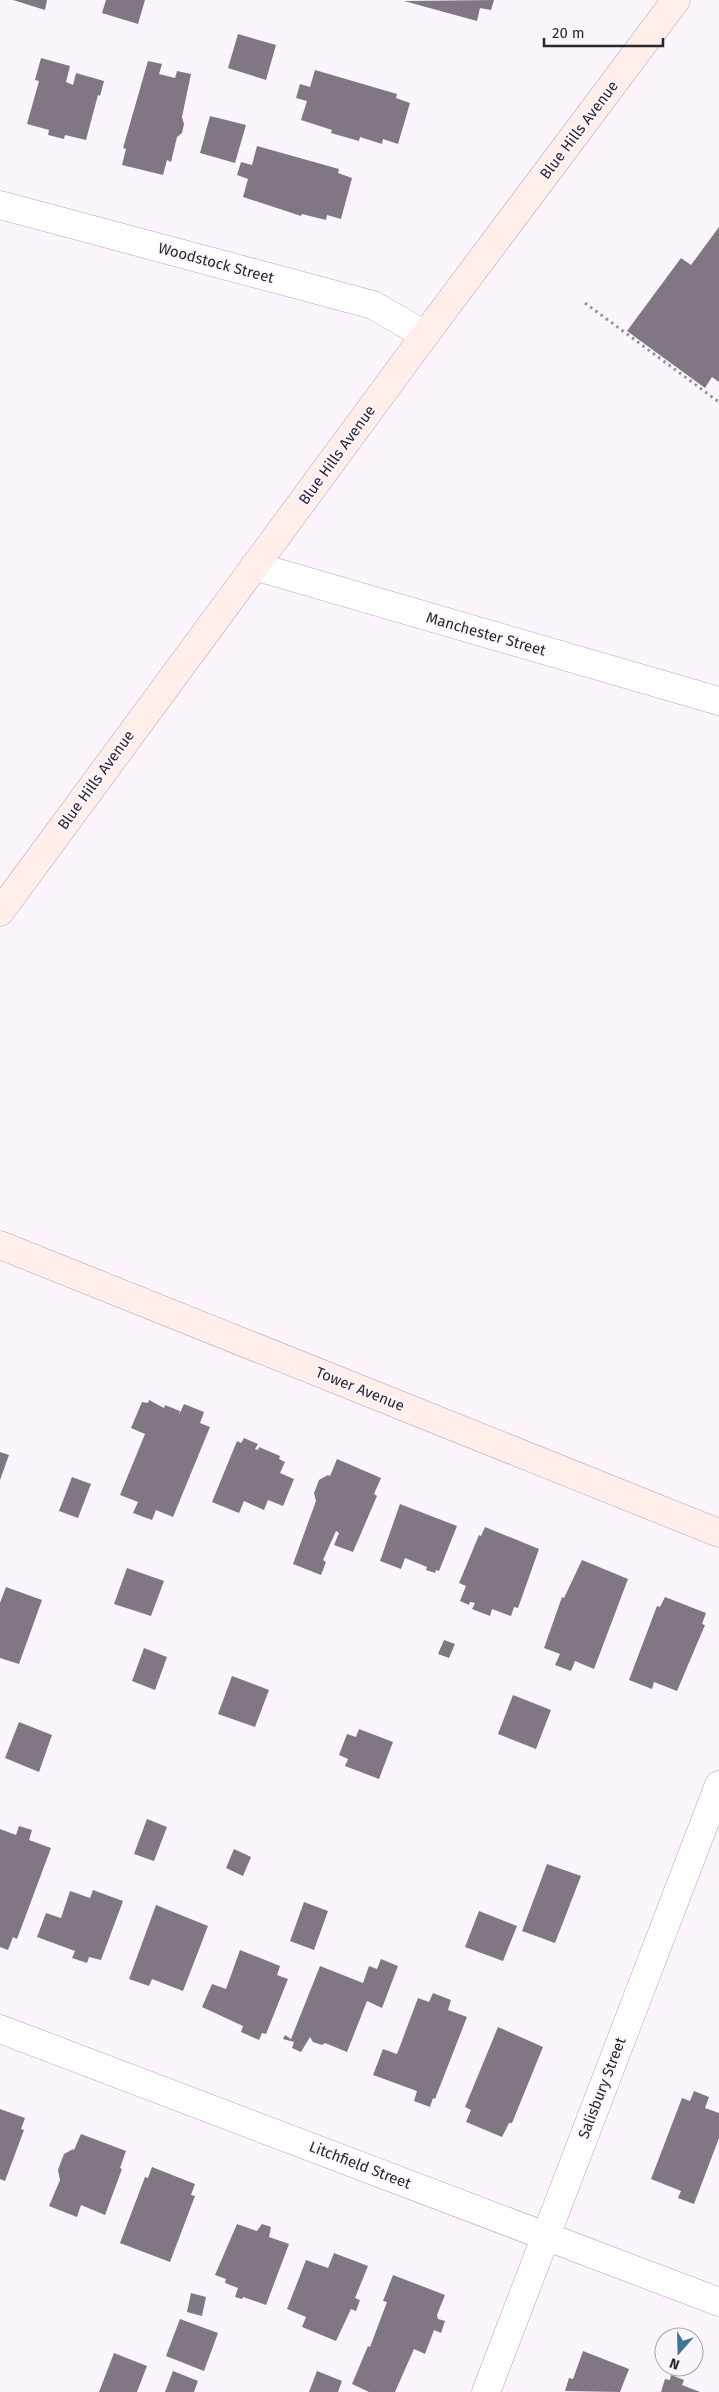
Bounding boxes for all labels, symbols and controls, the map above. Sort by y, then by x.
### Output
scale bar [544,15,663,47]
text: 20 m [552,24,585,42]
street label: Blue Hills Avenue [536,77,622,183]
street label: Woodstock Street [156,239,276,287]
street label: Blue Hills Avenue [295,402,379,508]
street label: Manchester Street [424,608,548,660]
street label: Blue Hills Avenue [54,727,138,833]
street label: Tower Avenue [313,1363,407,1415]
street label: Salisbury Street [574,2034,630,2141]
street label: Litchfield Street [307,2137,414,2193]
north arrow [654,2327,704,2377]
text: N [667,2354,682,2373]

